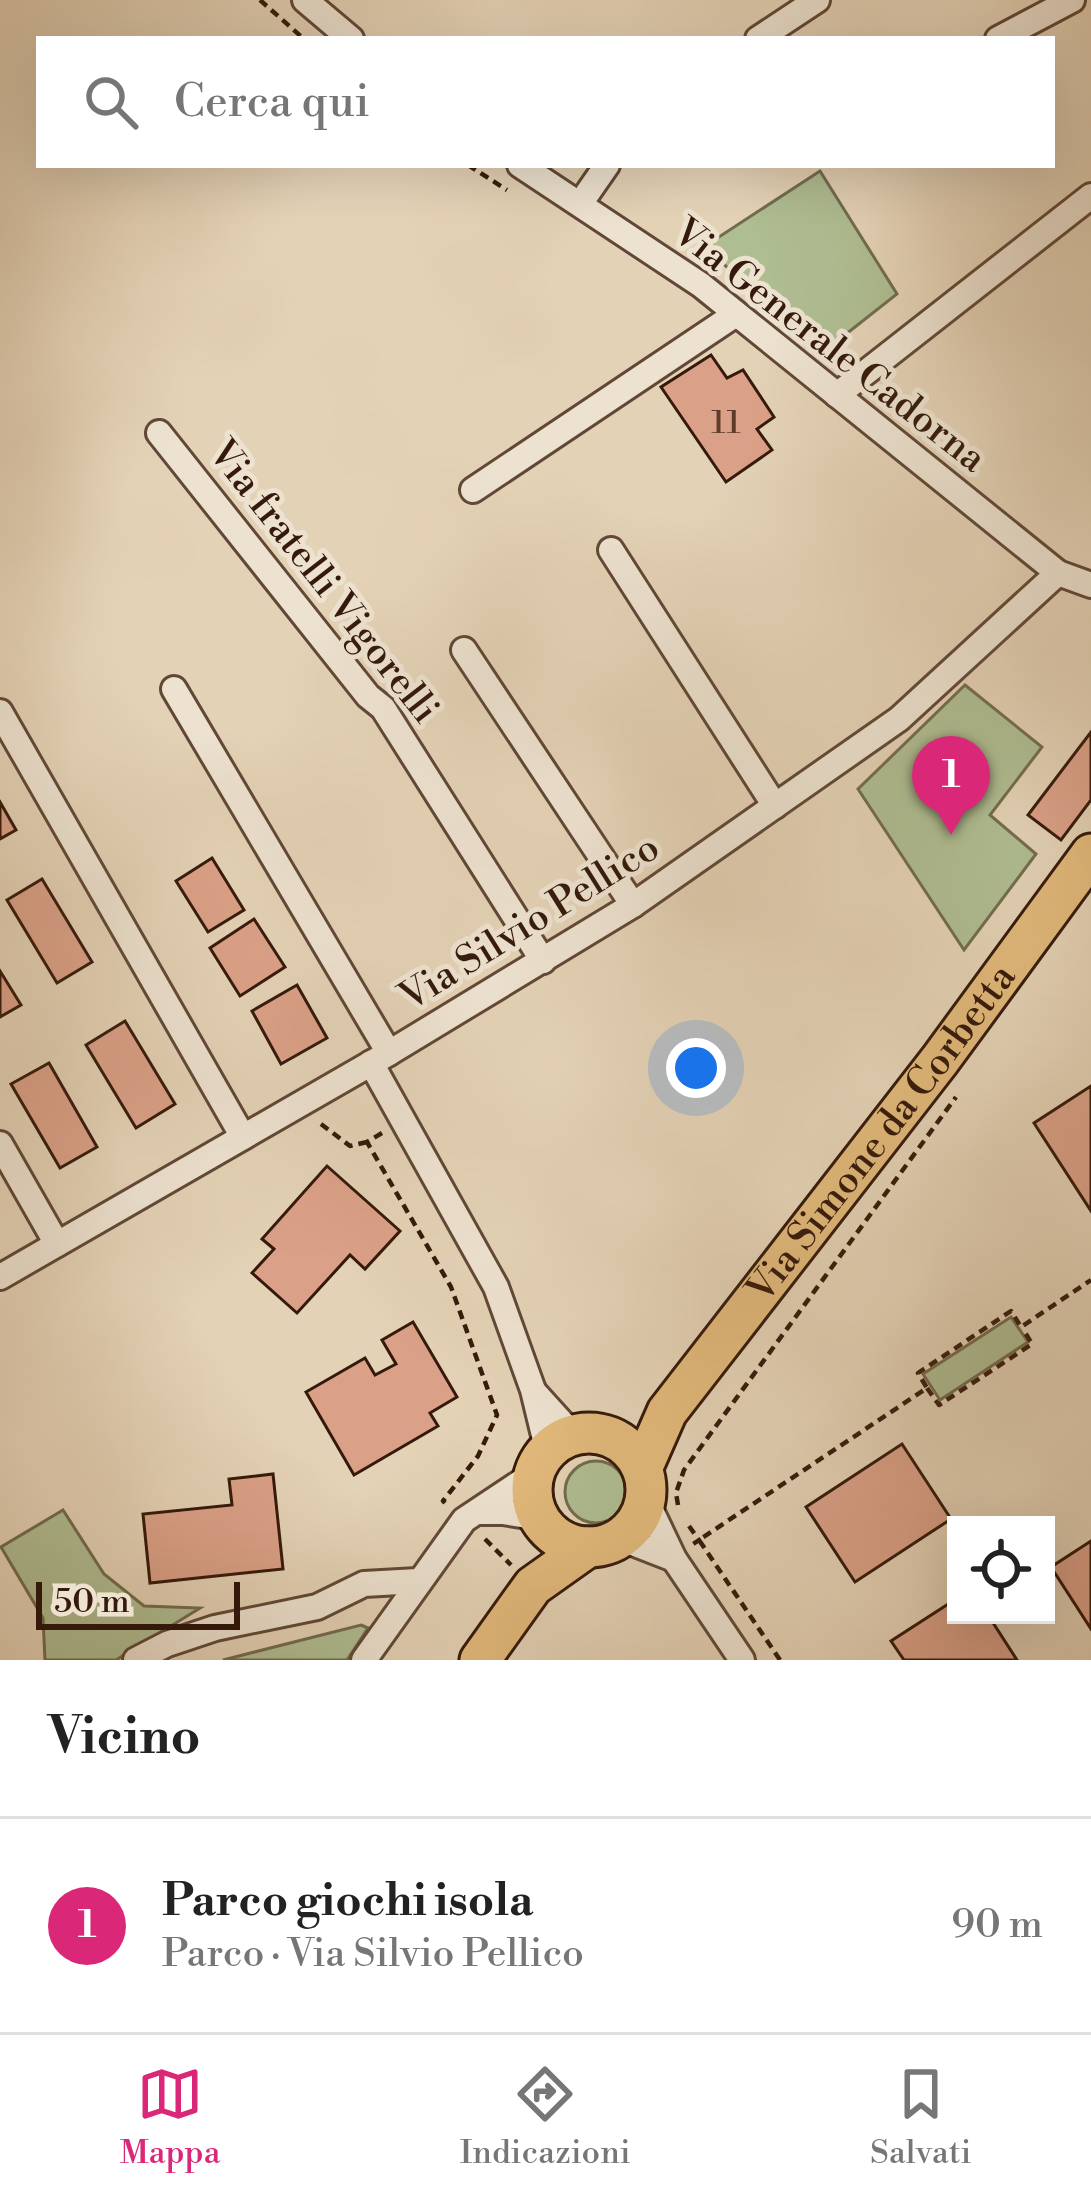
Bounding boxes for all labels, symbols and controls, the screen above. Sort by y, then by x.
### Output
search box [36,36,1055,168]
icon: search [78,69,144,135]
text: Cerca qui [174,74,370,131]
street label: Via Generale Cadorna [662,208,996,484]
house number: 11 [711,403,741,444]
street label: Via fratelli Vigorelli [196,429,449,734]
pin: 1 [912,736,990,835]
street label: Via Silvio Pellico [390,824,669,1023]
street label: Via Simone da Corbetta [736,954,1027,1313]
your location [666,1038,726,1098]
map controls [947,1516,1055,1624]
button: locate [947,1516,1055,1624]
scale bar [36,1576,240,1629]
text: 50 m [54,1582,130,1623]
text: Vicino [48,1706,201,1770]
text: Parco giochi isola [162,1873,533,1930]
text: 1 [78,1901,96,1950]
text: 90 m [951,1901,1043,1950]
text: Parco · Via Silvio Pellico [162,1930,584,1979]
tab: Mappa [120,2061,220,2174]
tab: Indicazioni [460,2061,631,2174]
tab: Salvati [870,2061,971,2174]

